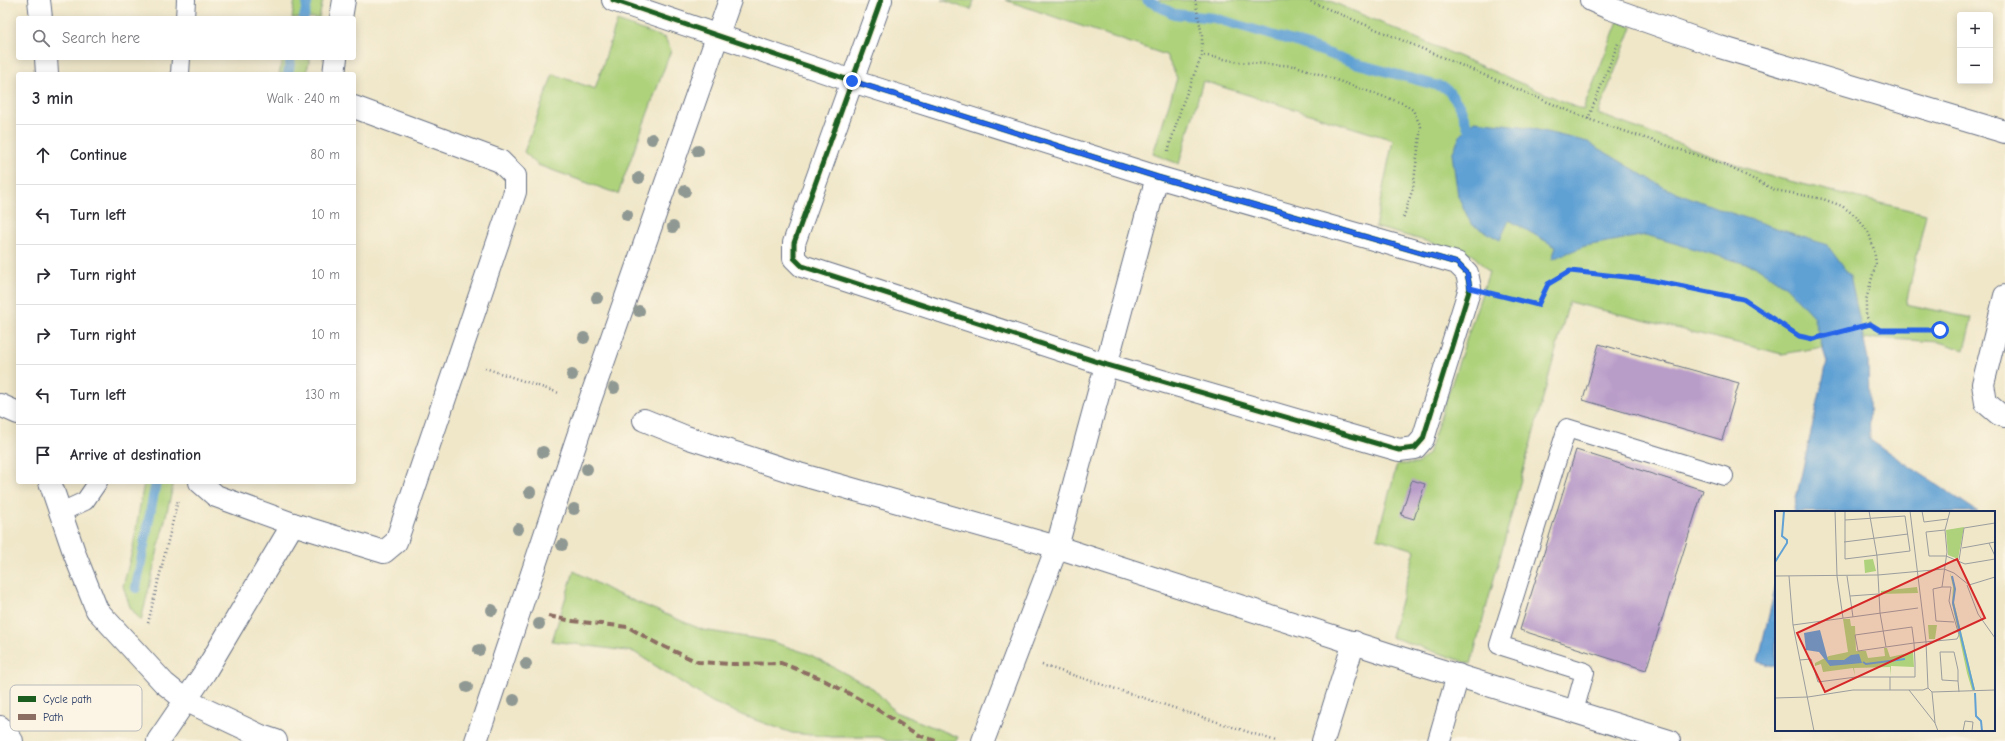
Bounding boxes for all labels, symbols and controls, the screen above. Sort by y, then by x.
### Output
map controls [1957,12,1993,84]
button: + [1957,12,1993,48]
search box [16,16,356,60]
icon: search [30,27,52,49]
text: Search here [62,29,140,47]
button: − [1957,48,1993,84]
route end [843,72,861,90]
text: 3 min [32,89,73,108]
text: Walk · 240 m [267,91,340,106]
icon: ahead [32,144,54,166]
text: Continue [70,146,127,164]
text: 80 m [310,147,340,162]
icon: left [32,204,54,226]
text: Turn left [70,206,126,224]
text: 10 m [312,207,340,222]
icon: right [32,264,54,286]
text: Turn right [70,266,136,284]
text: 10 m [312,267,340,282]
route start [1931,321,1949,339]
icon: right [32,324,54,346]
text: Turn right [70,326,136,344]
text: 10 m [312,327,340,342]
icon: left [32,384,54,406]
text: Turn left [70,386,126,404]
text: 130 m [305,387,340,402]
icon: arrive [32,444,54,466]
text: Arrive at destination [70,446,201,464]
inset map [1775,511,1995,731]
legend [10,685,142,731]
text: Cycle path [43,693,92,706]
text: Path [43,711,64,724]

